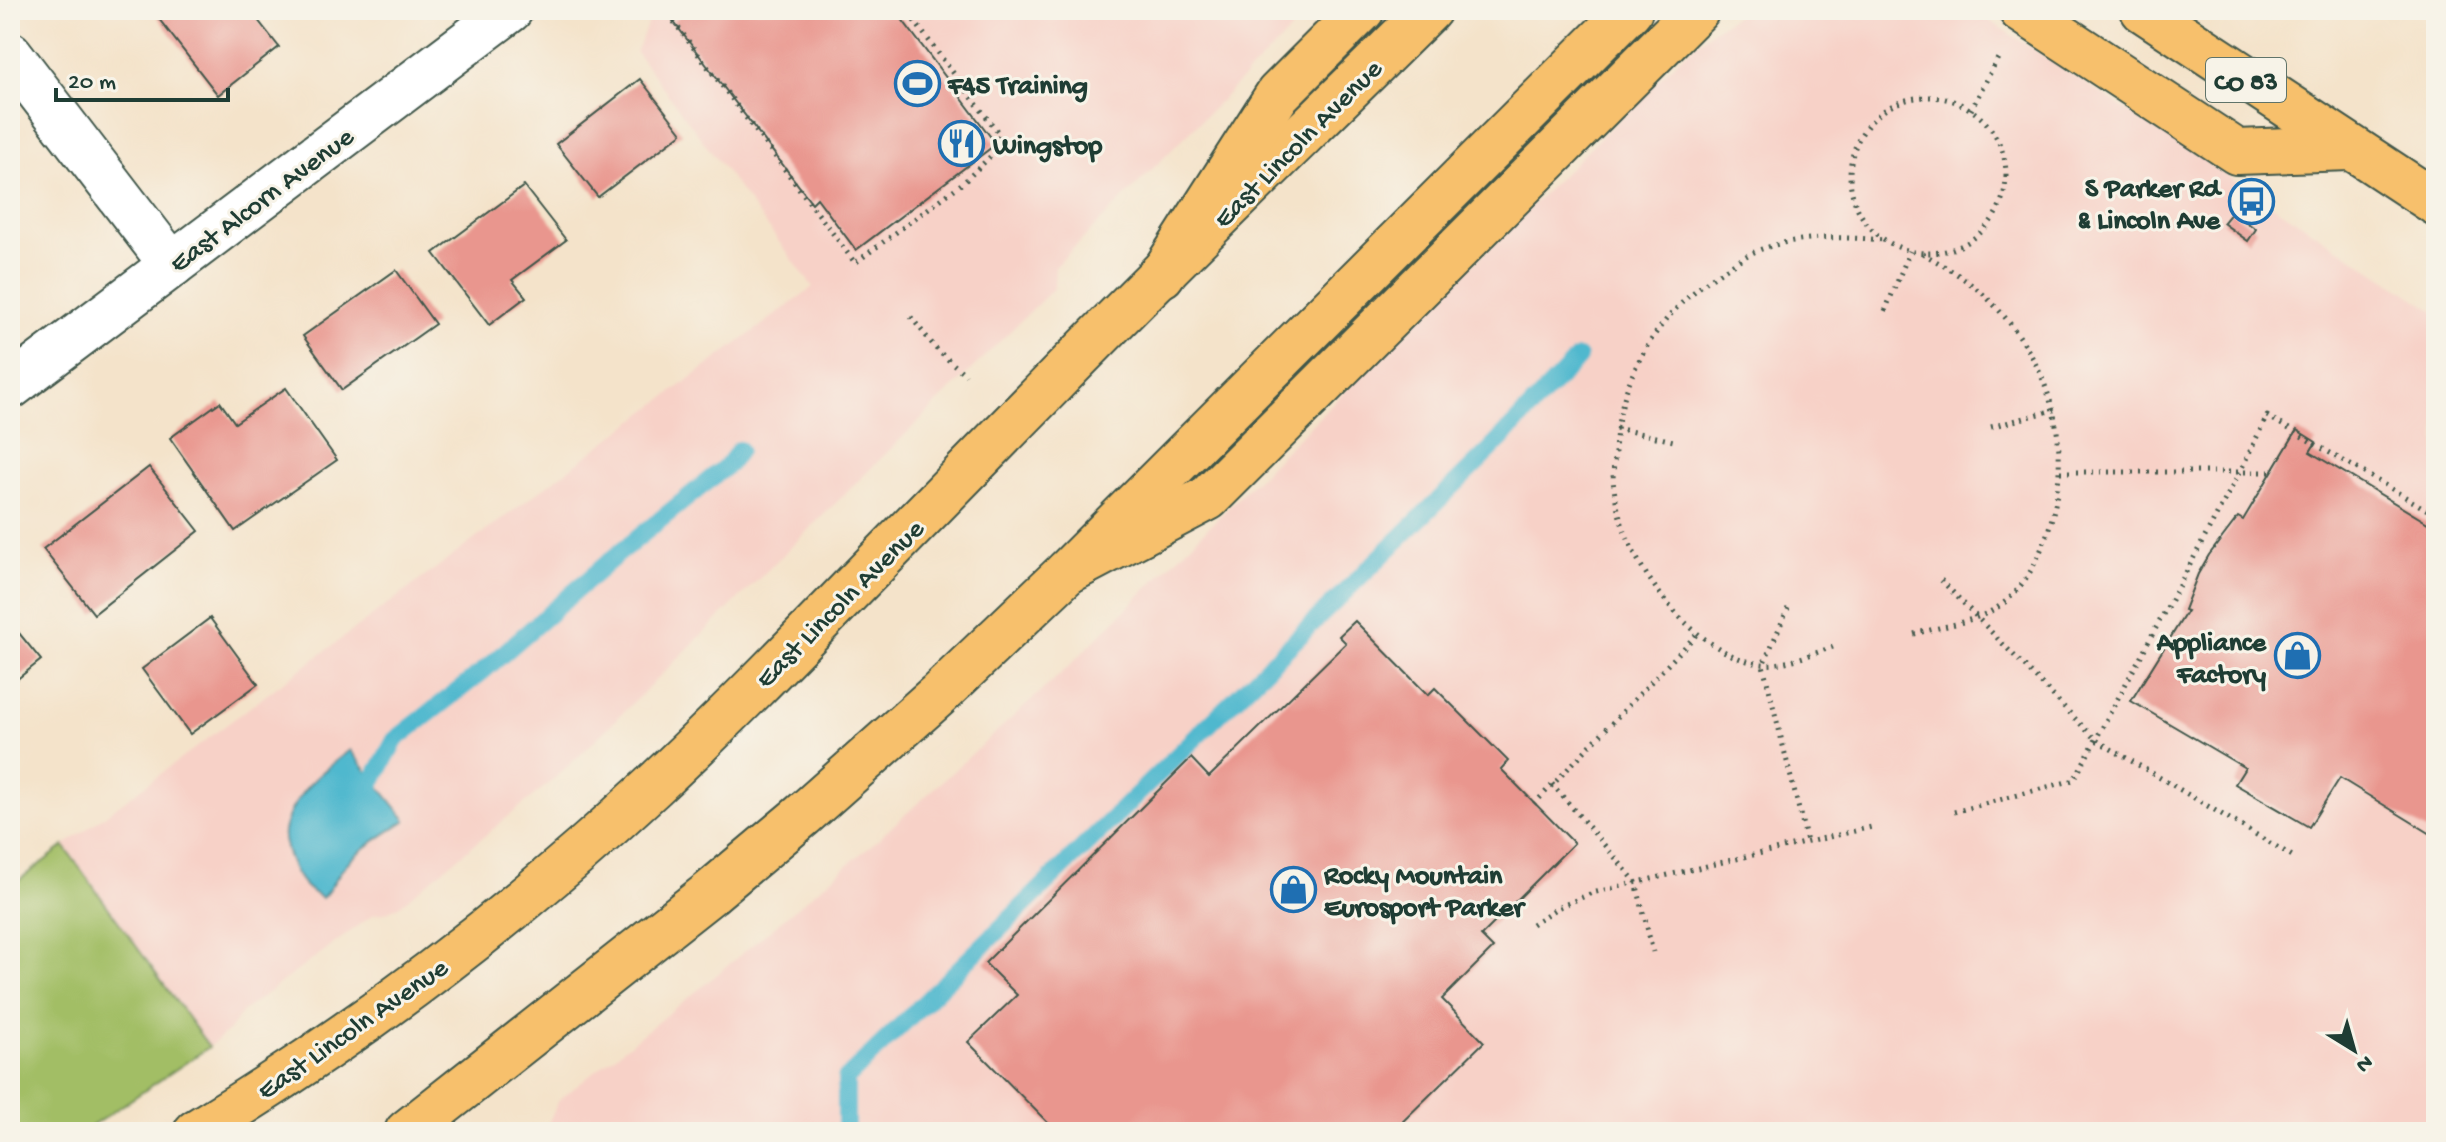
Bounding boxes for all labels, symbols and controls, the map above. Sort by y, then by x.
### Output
scale bar [56,52,228,102]
street label: East Lincoln Avenue [1208,53,1391,237]
road number: CO 83 [2206,58,2286,102]
sports icon: F45 Training [893,59,941,107]
text: 20 m [68,69,116,98]
place label: F45 Training [947,71,1088,104]
restaurant icon: Wingstop [938,119,986,167]
street label: East Alcorn Avenue [164,121,362,282]
place label: Wingstop [992,131,1102,164]
place label: S Parker Rd & Lincoln Ave [2077,174,2223,239]
bus stop icon: S Parker Rd & Lincoln Ave [2227,178,2275,226]
street label: East Lincoln Avenue [750,513,933,697]
place label: Appliance Factory [2156,628,2268,693]
shop icon: Appliance Factory [2273,632,2321,680]
place label: Rocky Mountain Eurosport Parker [1323,861,1526,926]
shop icon: Rocky Mountain Eurosport Parker [1269,865,1317,913]
street label: East Lincoln Avenue [252,952,456,1109]
north arrow [2314,1010,2394,1090]
text: N [2350,1048,2377,1077]

